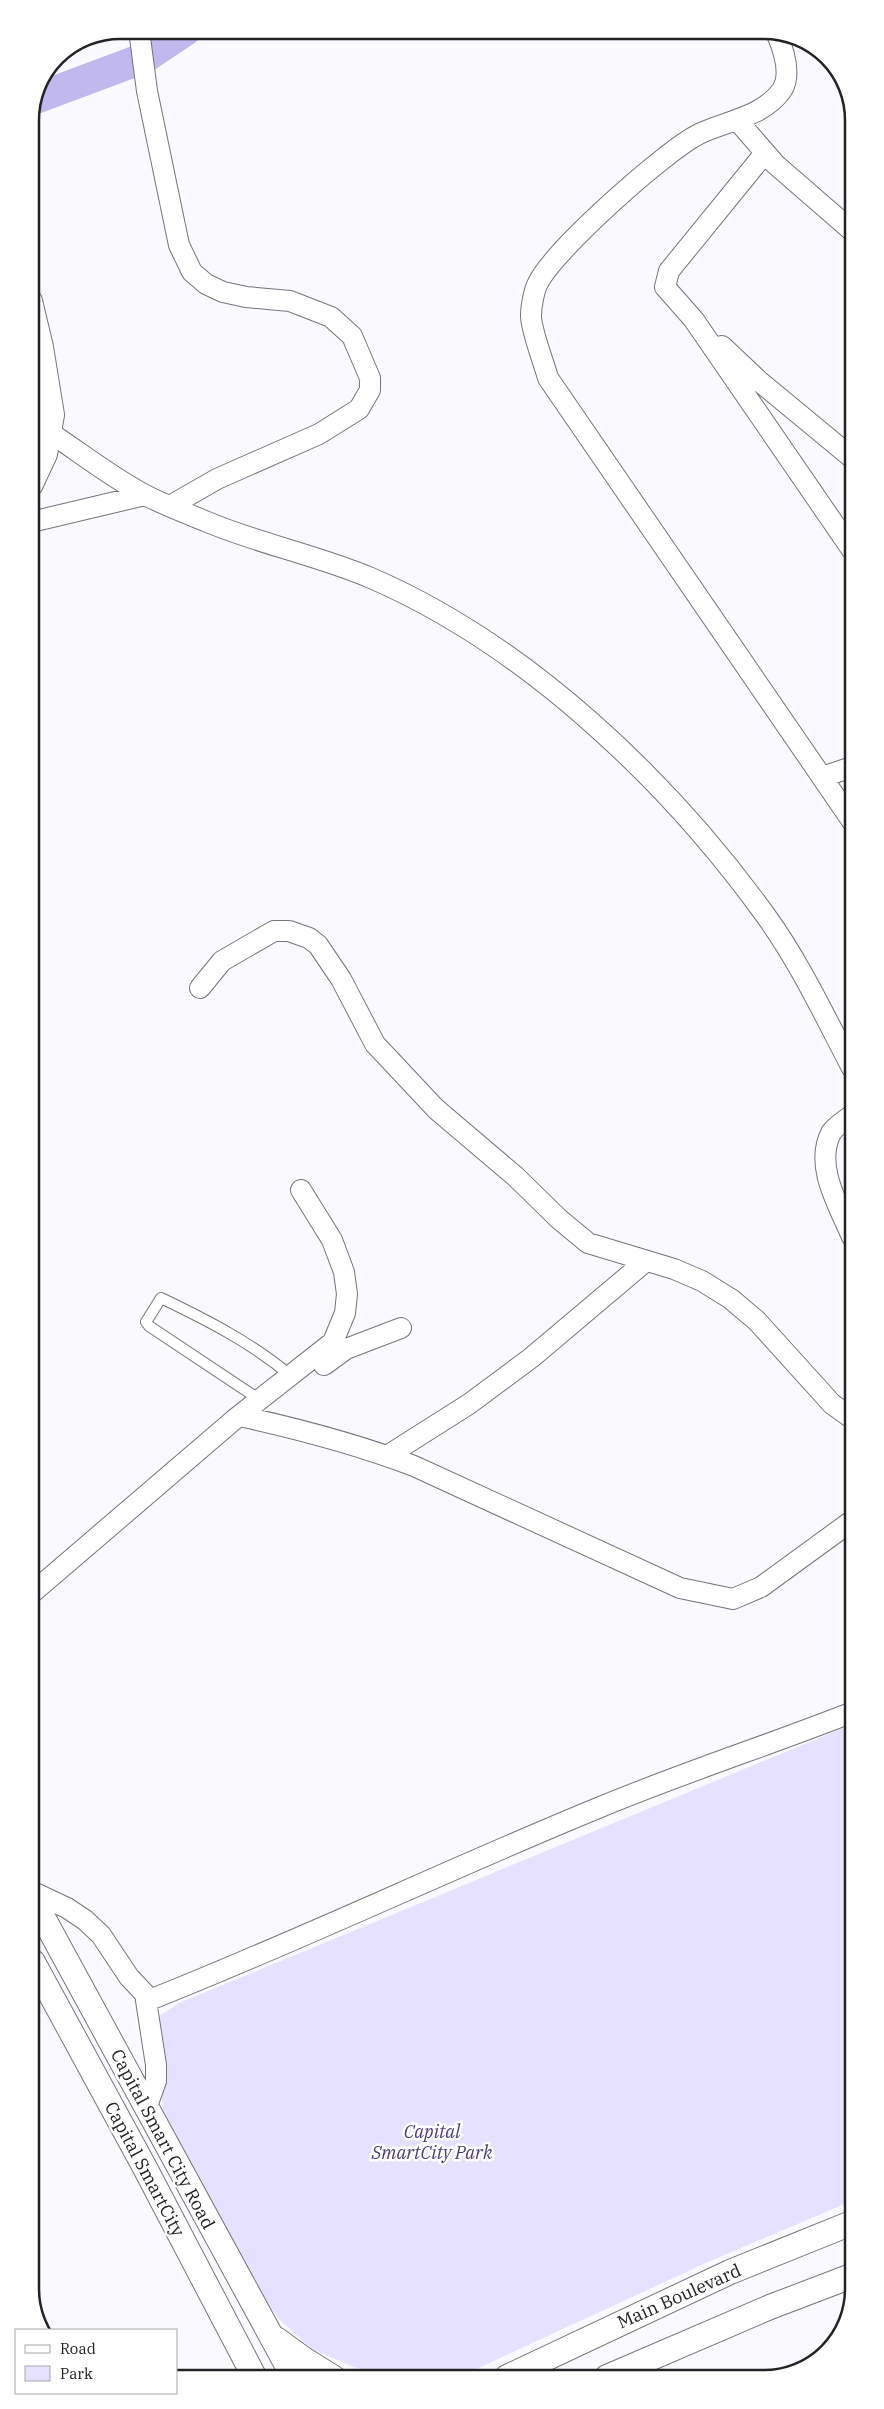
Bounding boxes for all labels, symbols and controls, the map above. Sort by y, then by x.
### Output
street label: Capital Smart City Road [106,2045,220,2233]
street label: Capital SmartCity [100,2098,190,2241]
park label: Capital SmartCity Park [370,2120,493,2164]
street label: Main Boulevard [613,2258,745,2334]
legend [15,2329,178,2394]
text: Road [60,2339,96,2358]
text: Park [60,2364,93,2383]

